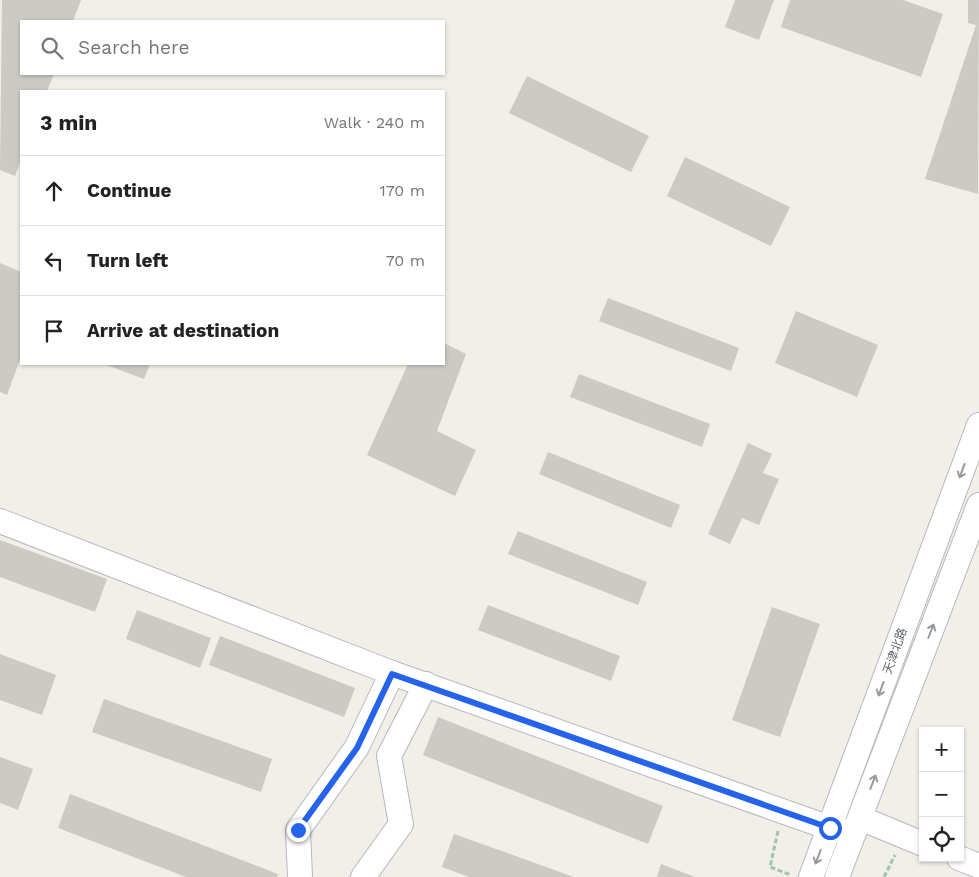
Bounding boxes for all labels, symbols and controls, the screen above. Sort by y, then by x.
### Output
search box [20,20,445,75]
icon: search [38,34,66,62]
text: Search here [78,36,189,59]
text: 3 min [40,110,97,135]
text: Walk · 240 m [324,113,425,132]
icon: ahead [40,177,68,205]
text: Continue [87,179,171,202]
text: 170 m [379,181,425,200]
icon: left [40,247,68,275]
text: Turn left [87,249,168,272]
text: 70 m [386,251,425,270]
icon: arrive [40,317,68,345]
text: Arrive at destination [87,319,279,342]
one-way arrow [957,463,966,478]
one-way arrow [927,623,936,639]
street label: 天津北路 [880,626,910,676]
one-way arrow [876,681,885,696]
map controls [919,727,964,862]
button: + [919,727,964,772]
button: − [919,772,964,817]
one-way arrow [870,775,879,790]
route start [819,817,842,840]
button: locate [919,817,964,862]
route end [287,819,310,842]
one-way arrow [813,849,822,865]

